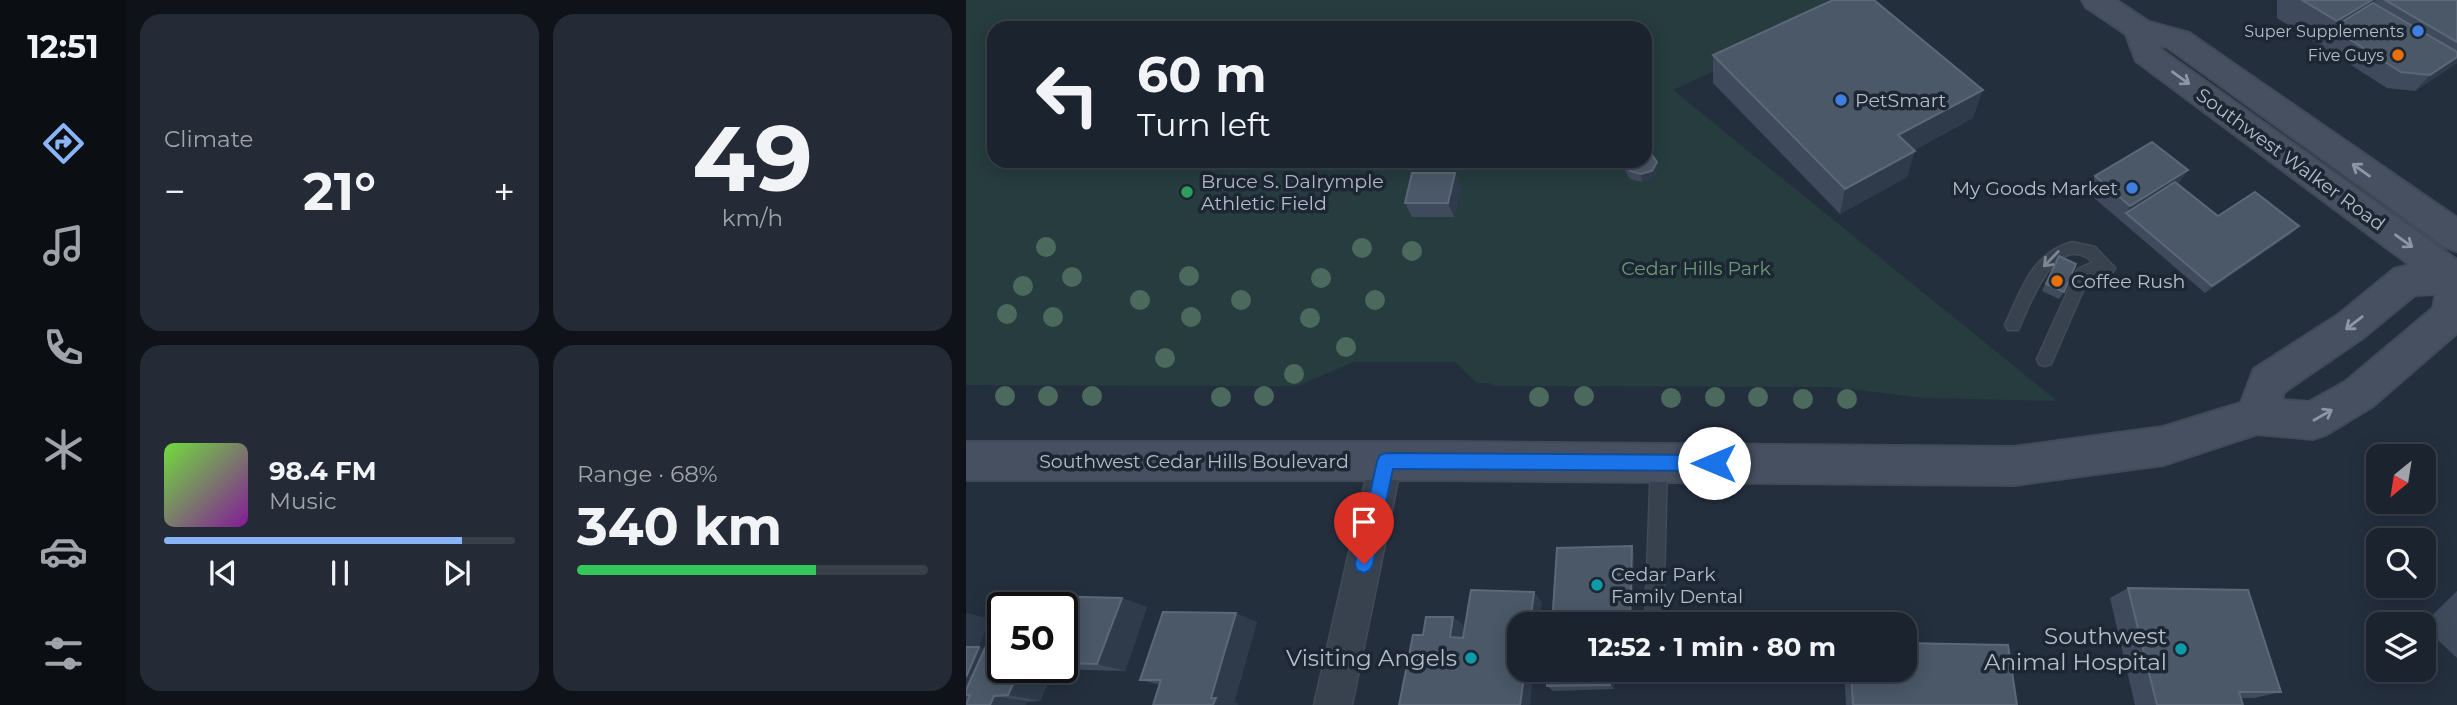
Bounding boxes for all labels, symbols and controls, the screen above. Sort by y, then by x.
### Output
place label: Super Supplements [2244,22,2404,41]
marker: Super Supplements [2410,23,2426,39]
text: 12:51 [27,27,99,66]
text: 60 m [1137,45,1267,104]
place label: Five Guys [2308,46,2384,65]
marker: Five Guys [2390,47,2406,63]
icon: left [1022,49,1113,140]
one-way arrow [2171,71,2190,85]
street label: Southwest Walker Road [2192,83,2390,236]
place label: PetSmart [1855,89,1947,112]
marker: PetSmart [1833,92,1849,108]
text: 49 [692,103,813,214]
text: Turn left [1137,105,1271,144]
icon: directions [39,119,88,168]
text: Climate [164,125,253,153]
text: 21° [303,160,376,223]
one-way arrow [2352,162,2371,177]
text: − [164,168,186,215]
text: + [493,168,515,215]
place label: Bruce S. DaIrymple Athletic Field [1201,170,1384,215]
place label: My Goods Market [1952,177,2118,200]
marker: My Goods Market [2124,180,2140,196]
marker: Bruce S. DaIrymple Athletic Field [1179,184,1195,200]
text: km/h [722,204,783,232]
icon: music [39,221,88,270]
one-way arrow [2394,234,2413,249]
one-way arrow [2043,250,2060,268]
park label: Cedar Hills Park [1621,257,1771,280]
place label: Coffee Rush [2071,270,2185,293]
marker: Coffee Rush [2049,273,2065,289]
one-way arrow [2345,316,2364,331]
icon: phone [39,323,88,372]
one-way arrow [2312,408,2333,421]
icon: climate [39,425,88,474]
position arrow [1677,426,1751,500]
north arrow [2366,444,2436,514]
map controls [2366,444,2436,682]
street label: Southwest Cedar Hills Boulevard [1039,450,1349,473]
text: 98.4 FM [269,455,377,487]
text: Range · 68% [577,460,718,488]
text: Music [269,487,337,515]
pin [1334,492,1394,564]
text: 340 km [577,495,782,558]
icon: arrive [1345,503,1383,541]
icon: car [39,527,88,576]
button: search [2366,528,2436,598]
icon: previous [204,554,242,592]
icon: pause [321,554,359,592]
icon: next [438,554,476,592]
place label: Cedar Park Family Dental [1611,563,1743,608]
marker: Cedar Park Family Dental [1589,577,1605,593]
speed limit sign: 50 [987,592,1078,683]
button: layers [2366,612,2436,682]
place label: Southwest Animal Hospital [1984,622,2167,676]
icon: filters [39,629,88,678]
text: 12:52 · 1 min · 80 m [1588,631,1836,663]
marker: Southwest Animal Hospital [2173,641,2189,657]
place label: Visiting Angels [1286,644,1457,672]
marker: Visiting Angels [1463,650,1479,666]

